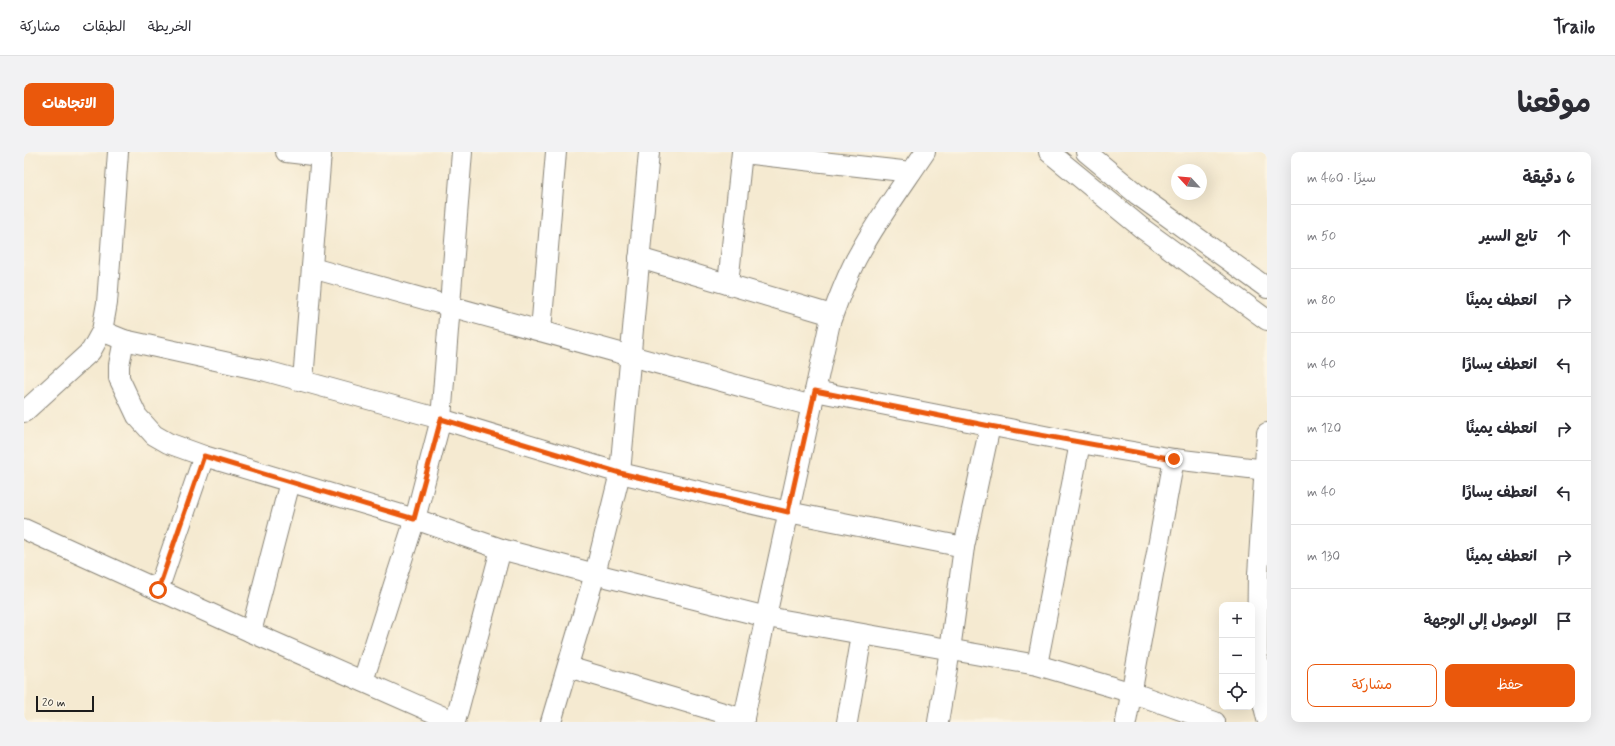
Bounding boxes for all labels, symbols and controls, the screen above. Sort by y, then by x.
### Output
text: Trailo [1553,15,1595,40]
text: مشاركة [20,18,60,36]
text: الطبقات [82,18,126,36]
text: الخريطة [148,18,191,36]
button: الاتجاهات [24,83,114,126]
text: موقعنا [1517,86,1591,123]
north arrow [1171,164,1207,200]
text: 6 دقيقة [1522,167,1575,189]
text: سيرًا · 460 m [1307,170,1376,187]
icon: ahead [1553,226,1575,248]
text: تابع السير [1479,227,1537,247]
text: 50 m [1307,228,1336,245]
icon: right [1553,290,1575,312]
text: انعطف يمينًا [1466,291,1537,311]
text: 80 m [1307,292,1336,309]
icon: left [1553,354,1575,376]
text: انعطف يسارًا [1462,355,1537,375]
text: 40 m [1307,356,1336,373]
icon: right [1553,418,1575,440]
text: انعطف يمينًا [1466,419,1537,439]
text: 120 m [1307,420,1341,437]
route end [1165,450,1183,468]
icon: left [1553,482,1575,504]
text: انعطف يسارًا [1462,483,1537,503]
text: 40 m [1307,484,1336,501]
icon: right [1553,546,1575,568]
text: انعطف يمينًا [1466,547,1537,567]
text: 130 m [1307,548,1340,565]
route start [149,581,167,599]
map controls [1219,602,1255,710]
button: + [1219,602,1255,638]
icon: arrive [1553,610,1575,632]
text: الوصول إلى الوجهة [1423,611,1537,631]
button: − [1219,638,1255,674]
button: مشاركة [1307,664,1437,707]
button: حفظ [1445,664,1575,707]
button: locate [1219,674,1255,710]
scale bar [36,694,94,713]
text: 20 m [42,696,65,710]

